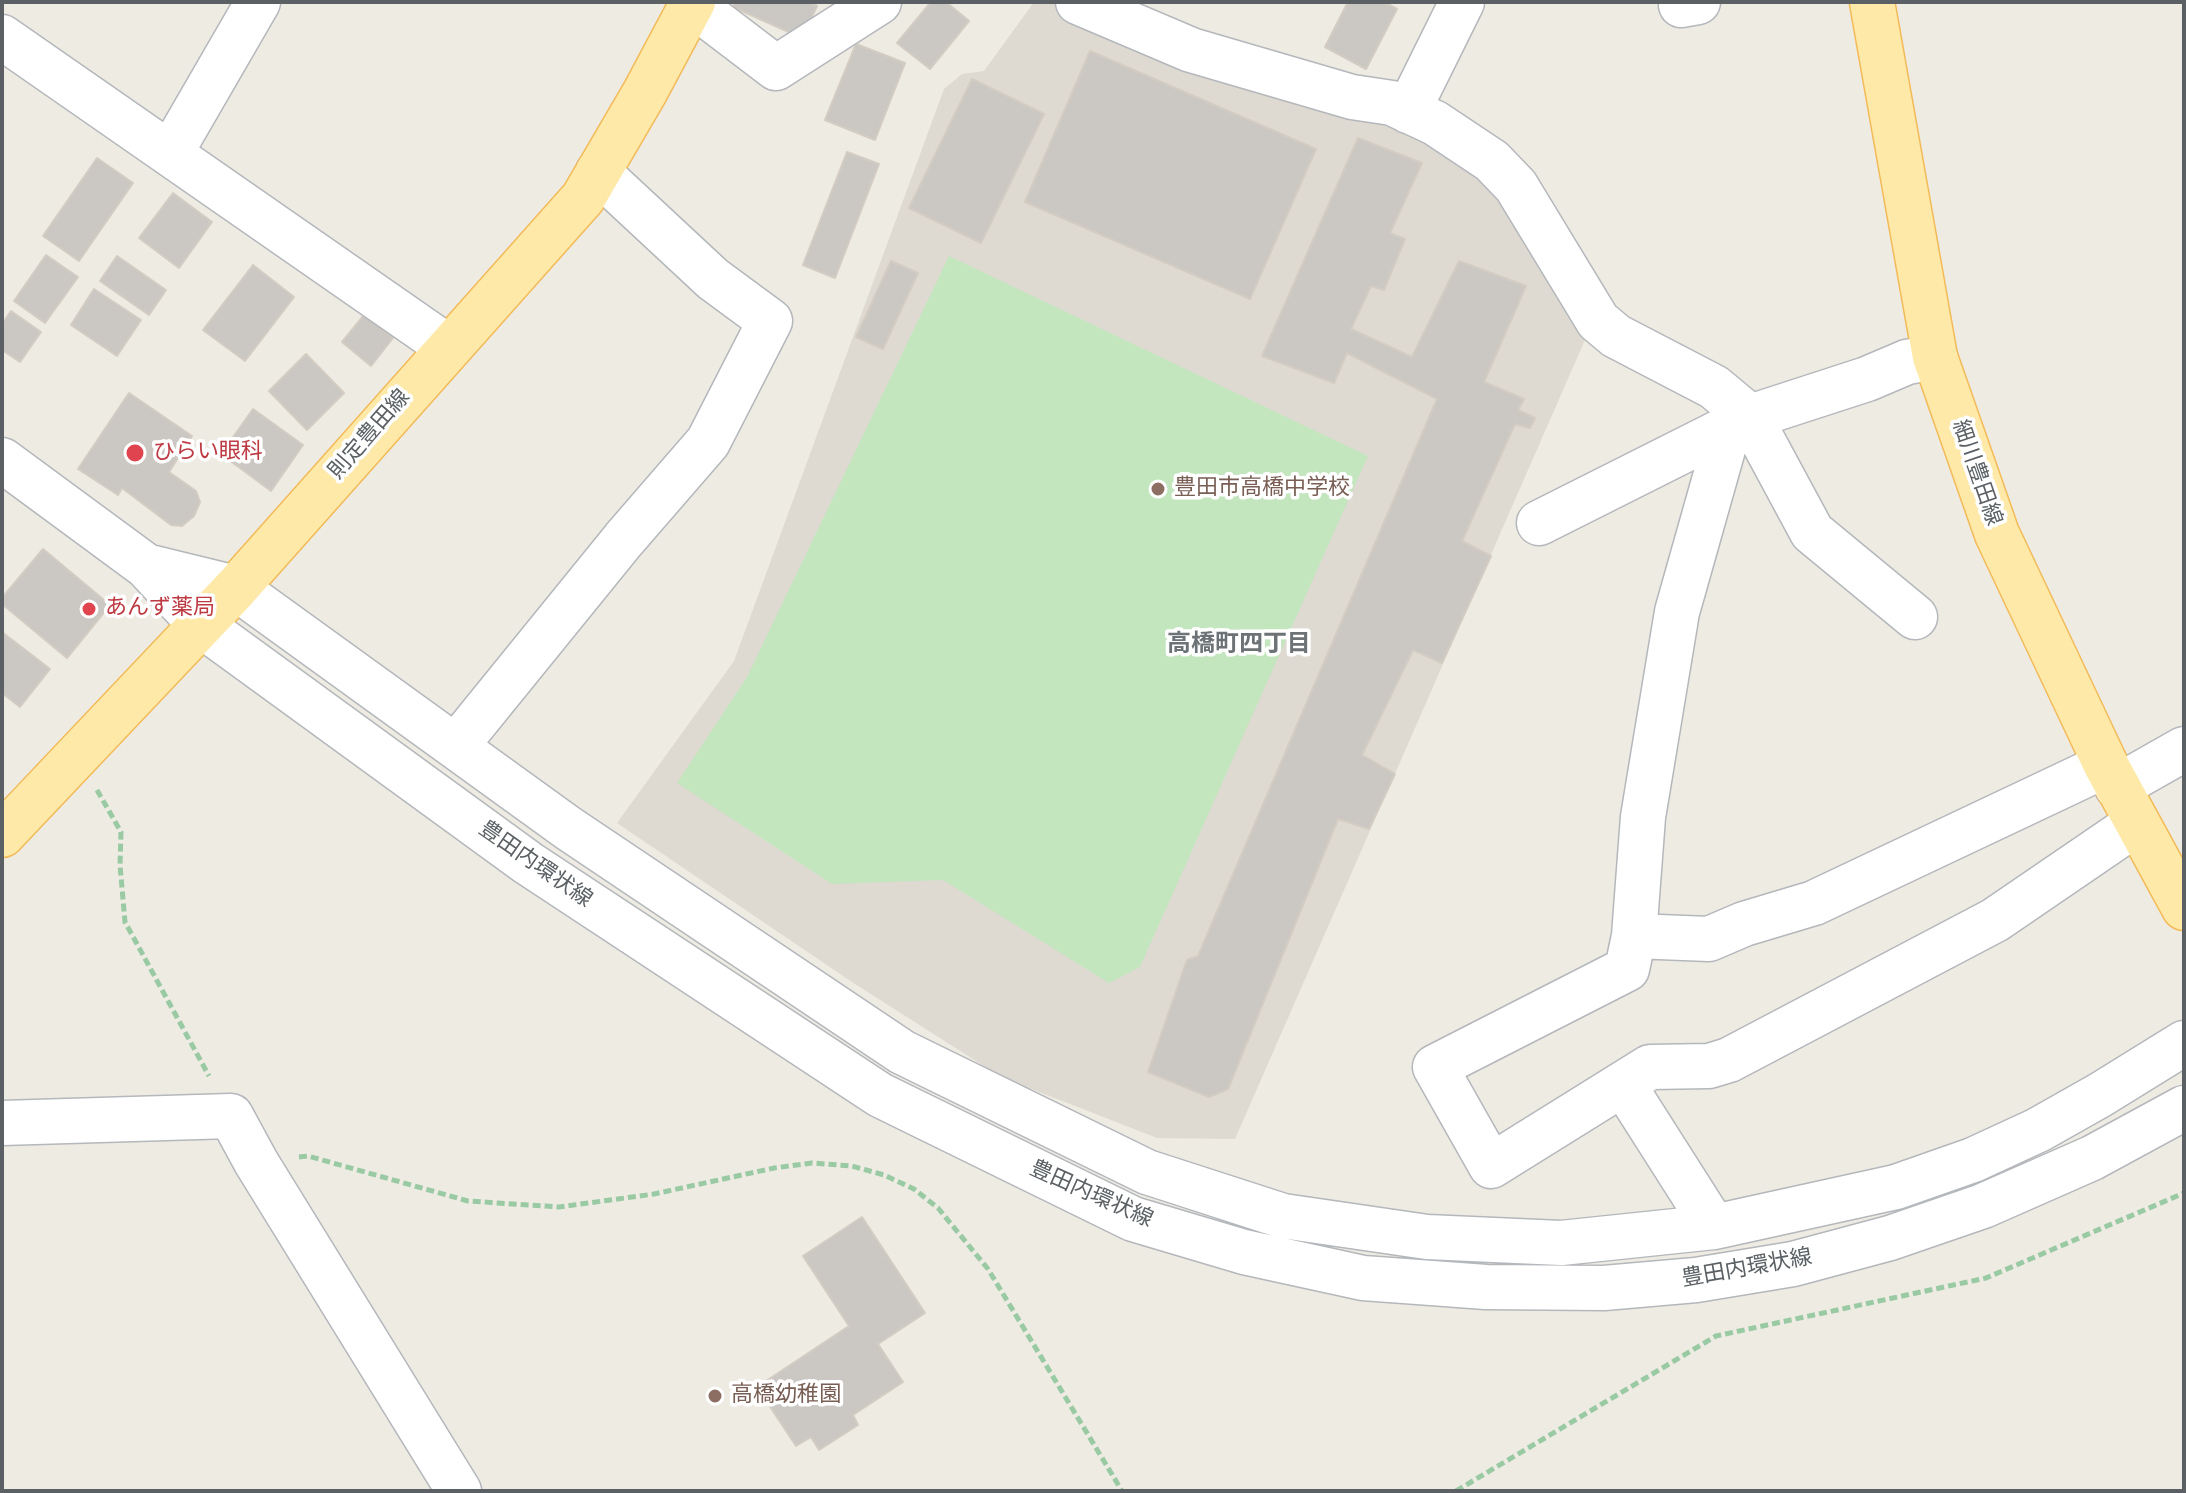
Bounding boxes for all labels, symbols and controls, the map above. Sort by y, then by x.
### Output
street label: 則定豊田線 [324,385,416,485]
street label: 細川豊田線 [1946,417,2006,529]
place label: ひらい眼科 [153,440,263,466]
marker: ひらい眼科 [124,442,146,464]
place label: 豊田市高橋中学校 [1174,476,1350,502]
marker: 豊田市高橋中学校 [1149,480,1167,498]
place label: あんず薬局 [105,596,215,622]
marker: あんず薬局 [80,600,98,618]
district label: 高橋町四丁目 [1167,631,1311,659]
street label: 豊田内環状線 [473,816,597,914]
street label: 豊田内環状線 [1025,1156,1157,1234]
street label: 豊田内環状線 [1680,1245,1814,1293]
place label: 高橋幼稚園 [731,1383,841,1409]
marker: 高橋幼稚園 [706,1387,724,1405]

